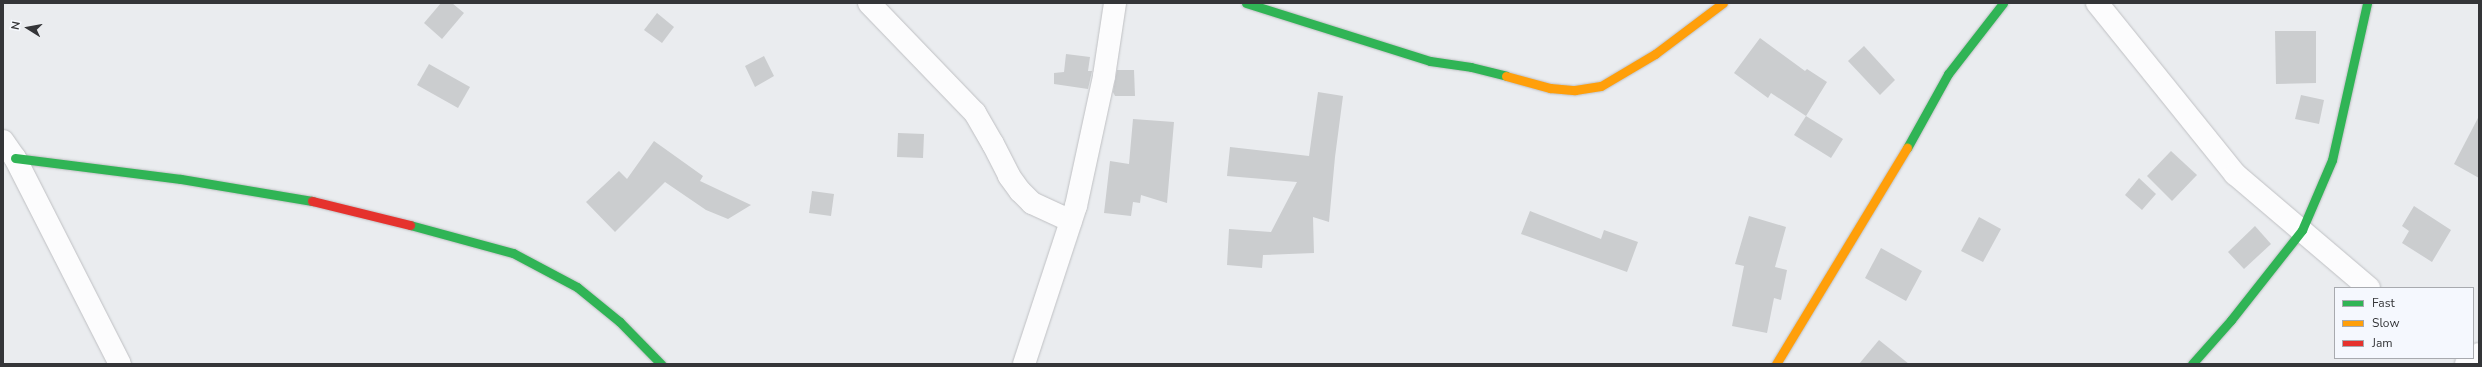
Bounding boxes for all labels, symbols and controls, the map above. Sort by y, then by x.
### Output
north arrow [8,8,48,48]
text: N [8,20,24,31]
legend [2334,287,2474,359]
text: Fast [2372,295,2395,311]
text: Slow [2372,315,2400,331]
text: Jam [2372,335,2393,351]

